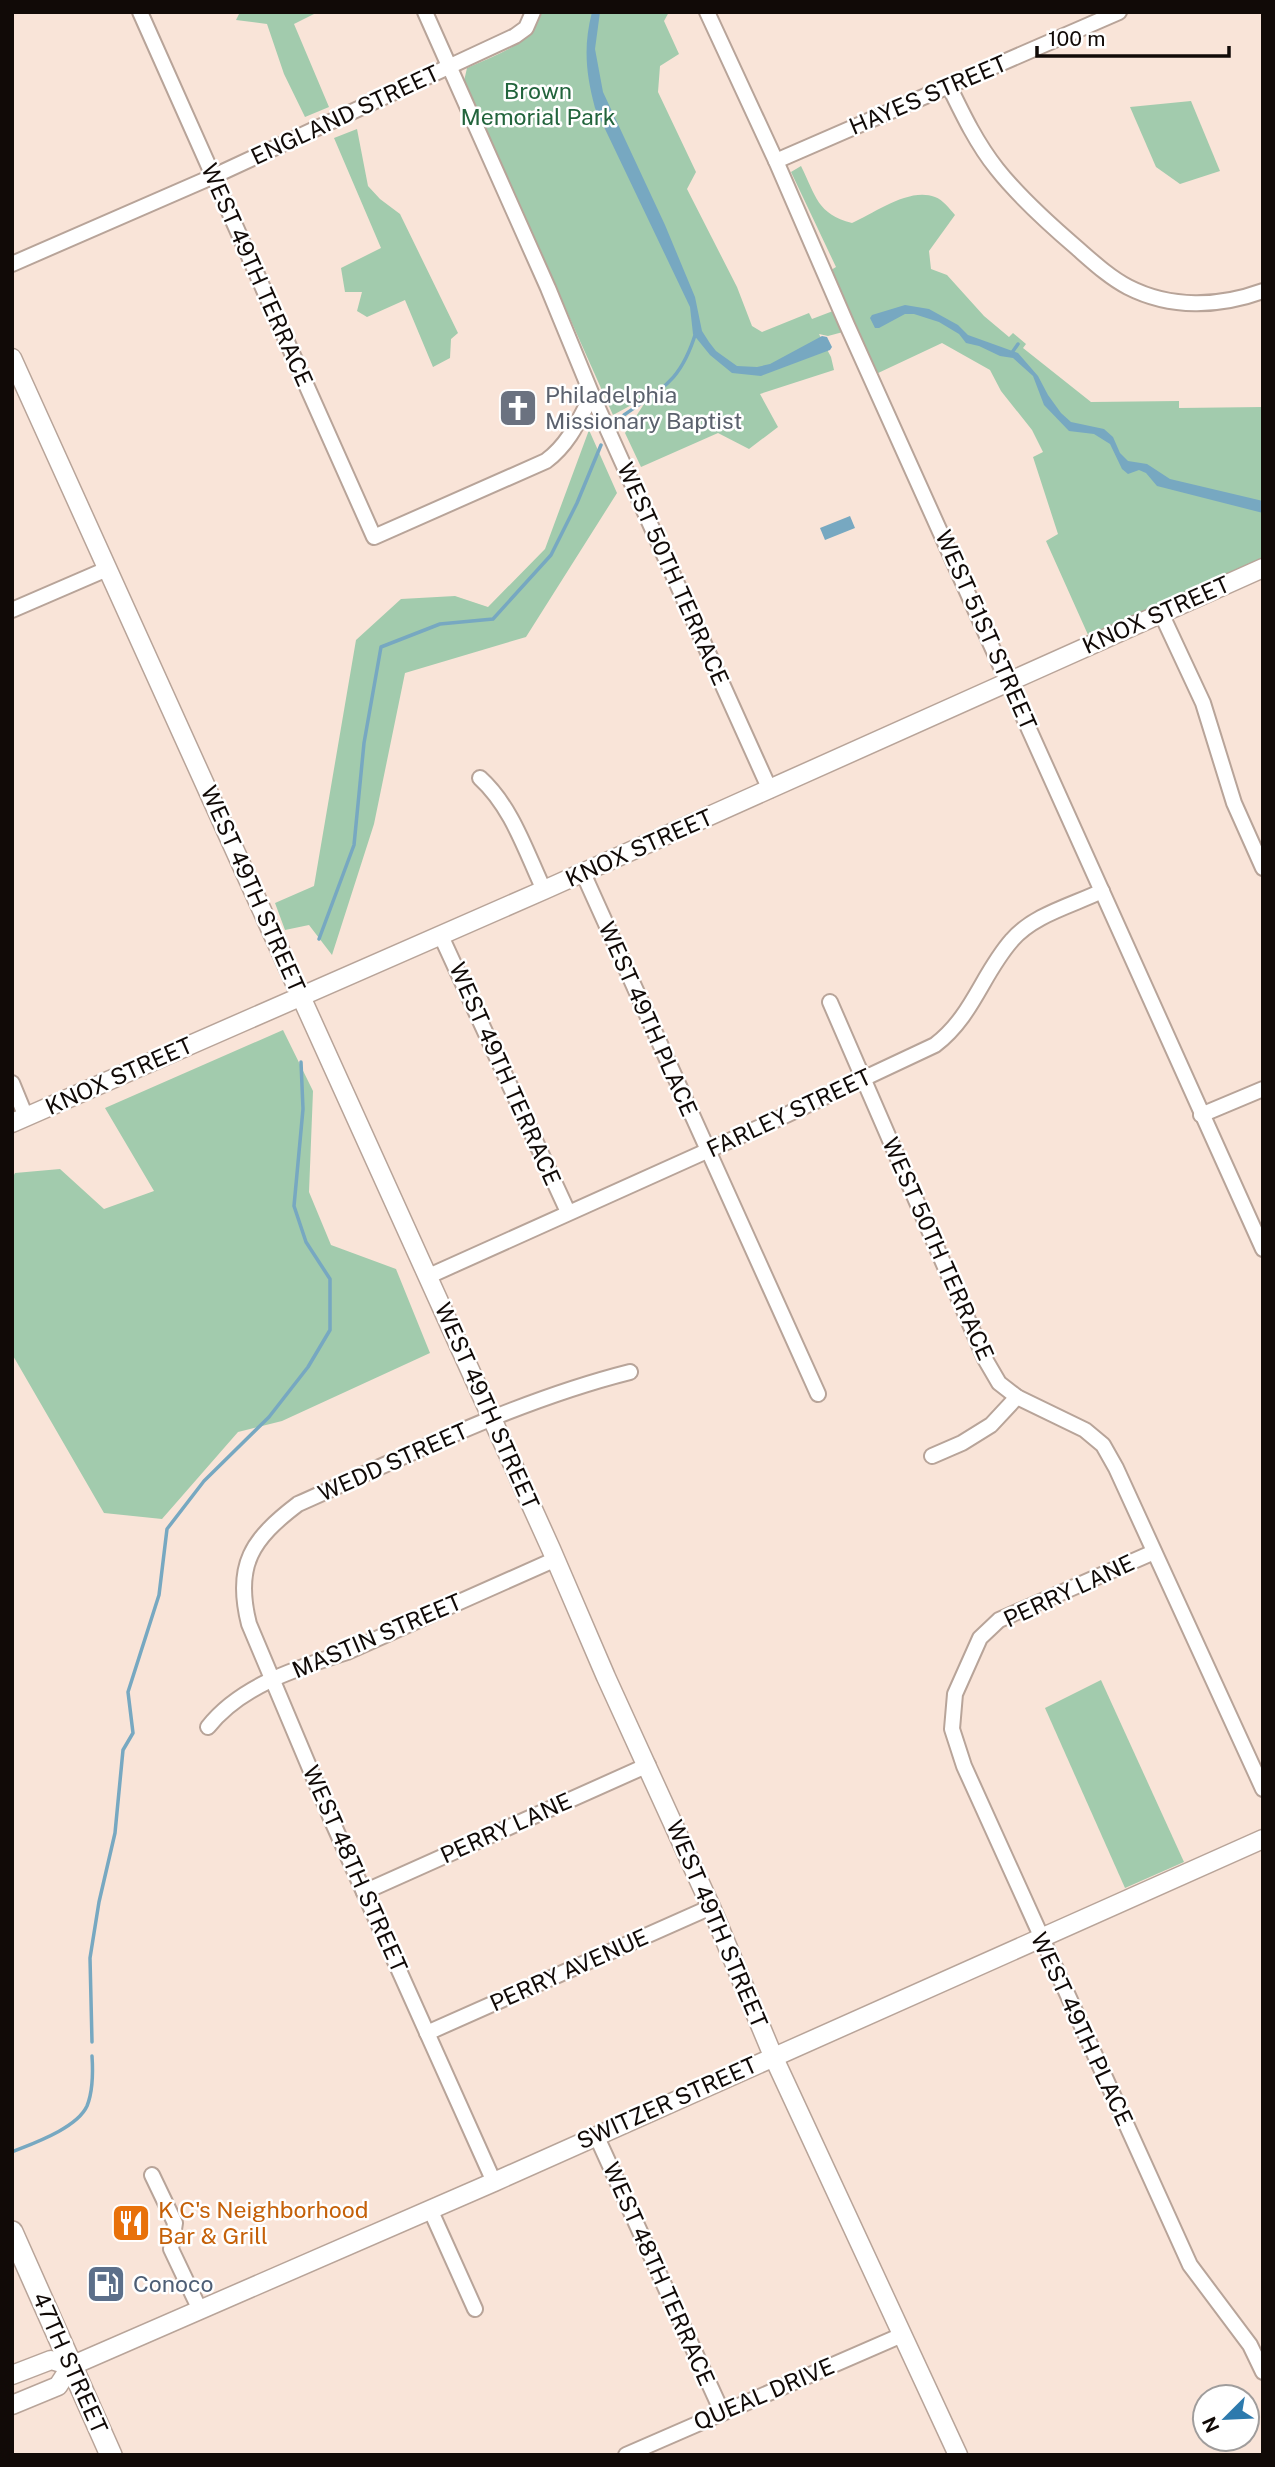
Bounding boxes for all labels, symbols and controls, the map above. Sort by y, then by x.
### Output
scale bar [1037,14,1230,58]
text: 100 m [1048,26,1105,51]
street label: HAYES STREET [845,49,1011,140]
street label: ENGLAND STREET [246,59,443,170]
park label: Brown Memorial Park [460,77,616,130]
street label: WEST 49TH TERRACE [196,159,319,390]
place label: Philadelphia Missionary Baptist [545,381,742,434]
church icon: Philadelphia Missionary Baptist [497,387,539,429]
street label: WEST 50TH TERRACE [612,458,735,689]
street label: WEST 51ST STREET [930,526,1043,734]
street label: KNOX STREET [1078,570,1234,659]
street label: WEST 49TH STREET [196,781,311,997]
street label: KNOX STREET [561,803,717,892]
street label: WEST 49TH PLACE [593,917,704,1120]
street label: WEST 49TH TERRACE [444,958,567,1189]
street label: KNOX STREET [41,1031,197,1120]
street label: FARLEY STREET [702,1062,876,1162]
street label: WEST 50TH TERRACE [877,1133,1000,1364]
street label: WEST 49TH STREET [430,1298,545,1514]
street label: WEDD STREET [314,1416,472,1507]
street label: PERRY LANE [999,1549,1138,1633]
street label: MASTIN STREET [288,1588,466,1683]
street label: WEST 48TH STREET [298,1761,413,1977]
street label: PERRY LANE [436,1787,576,1869]
street label: WEST 49TH STREET [661,1816,774,2032]
street label: PERRY AVENUE [485,1923,652,2017]
street label: WEST 49TH PLACE [1026,1928,1139,2130]
street label: SWITZER STREET [572,2051,761,2154]
street label: WEST 48TH TERRACE [598,2158,721,2390]
place label: K C's Neighborhood Bar & Grill [158,2196,368,2249]
restaurant icon: K C's Neighborhood Bar & Grill [110,2202,152,2244]
fuel station icon: Conoco [85,2263,127,2305]
place label: Conoco [133,2270,214,2297]
street label: 47TH STREET [27,2288,114,2438]
street label: QUEAL DRIVE [689,2352,838,2435]
north arrow [1191,2383,1261,2453]
text: N [1197,2414,1224,2436]

